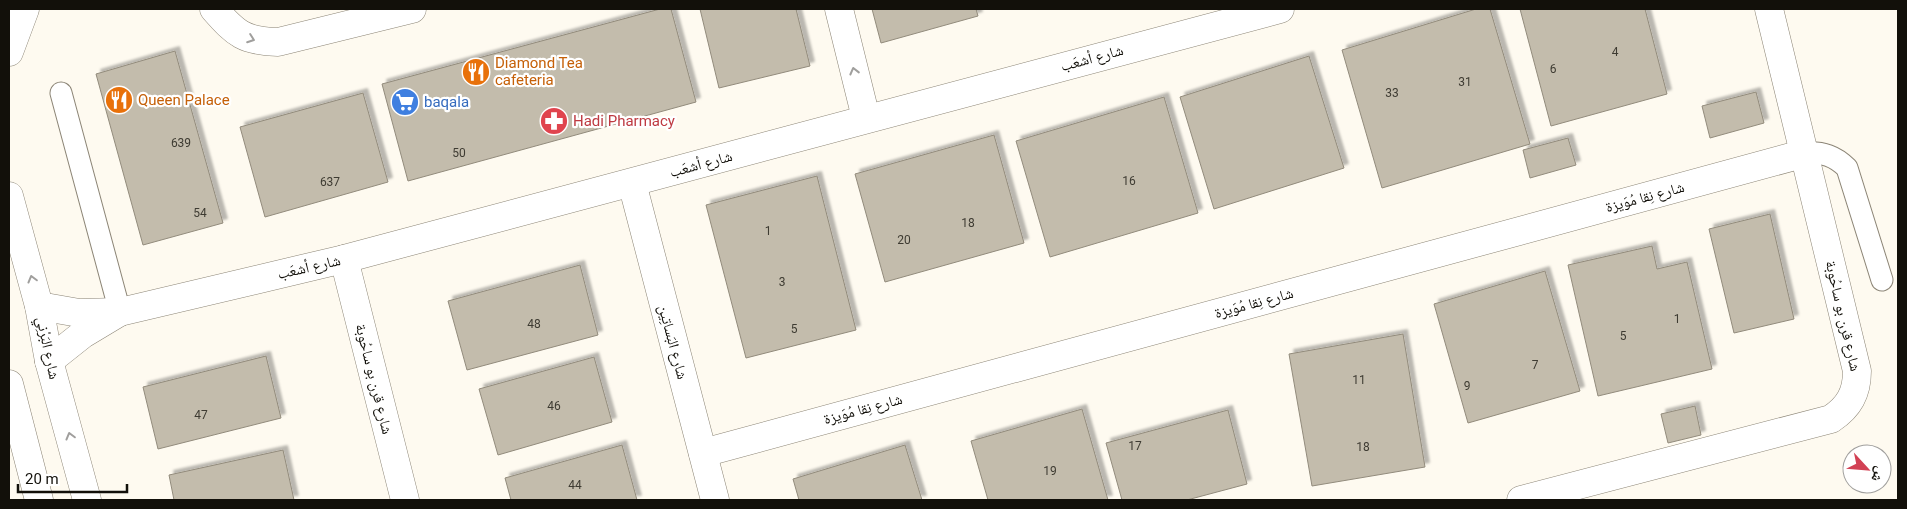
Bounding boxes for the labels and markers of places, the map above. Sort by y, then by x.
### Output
place label: Diamond Tea cafeteria [495,54,583,89]
restaurant icon: Diamond Tea cafeteria [461,57,491,87]
restaurant icon: Queen Palace [104,85,134,115]
supermarket icon: baqala [390,87,420,117]
place label: Queen Palace [138,91,230,109]
place label: baqala [424,93,469,111]
pharmacy icon: Hadi Pharmacy [539,106,569,136]
place label: Hadi Pharmacy [573,112,675,130]

